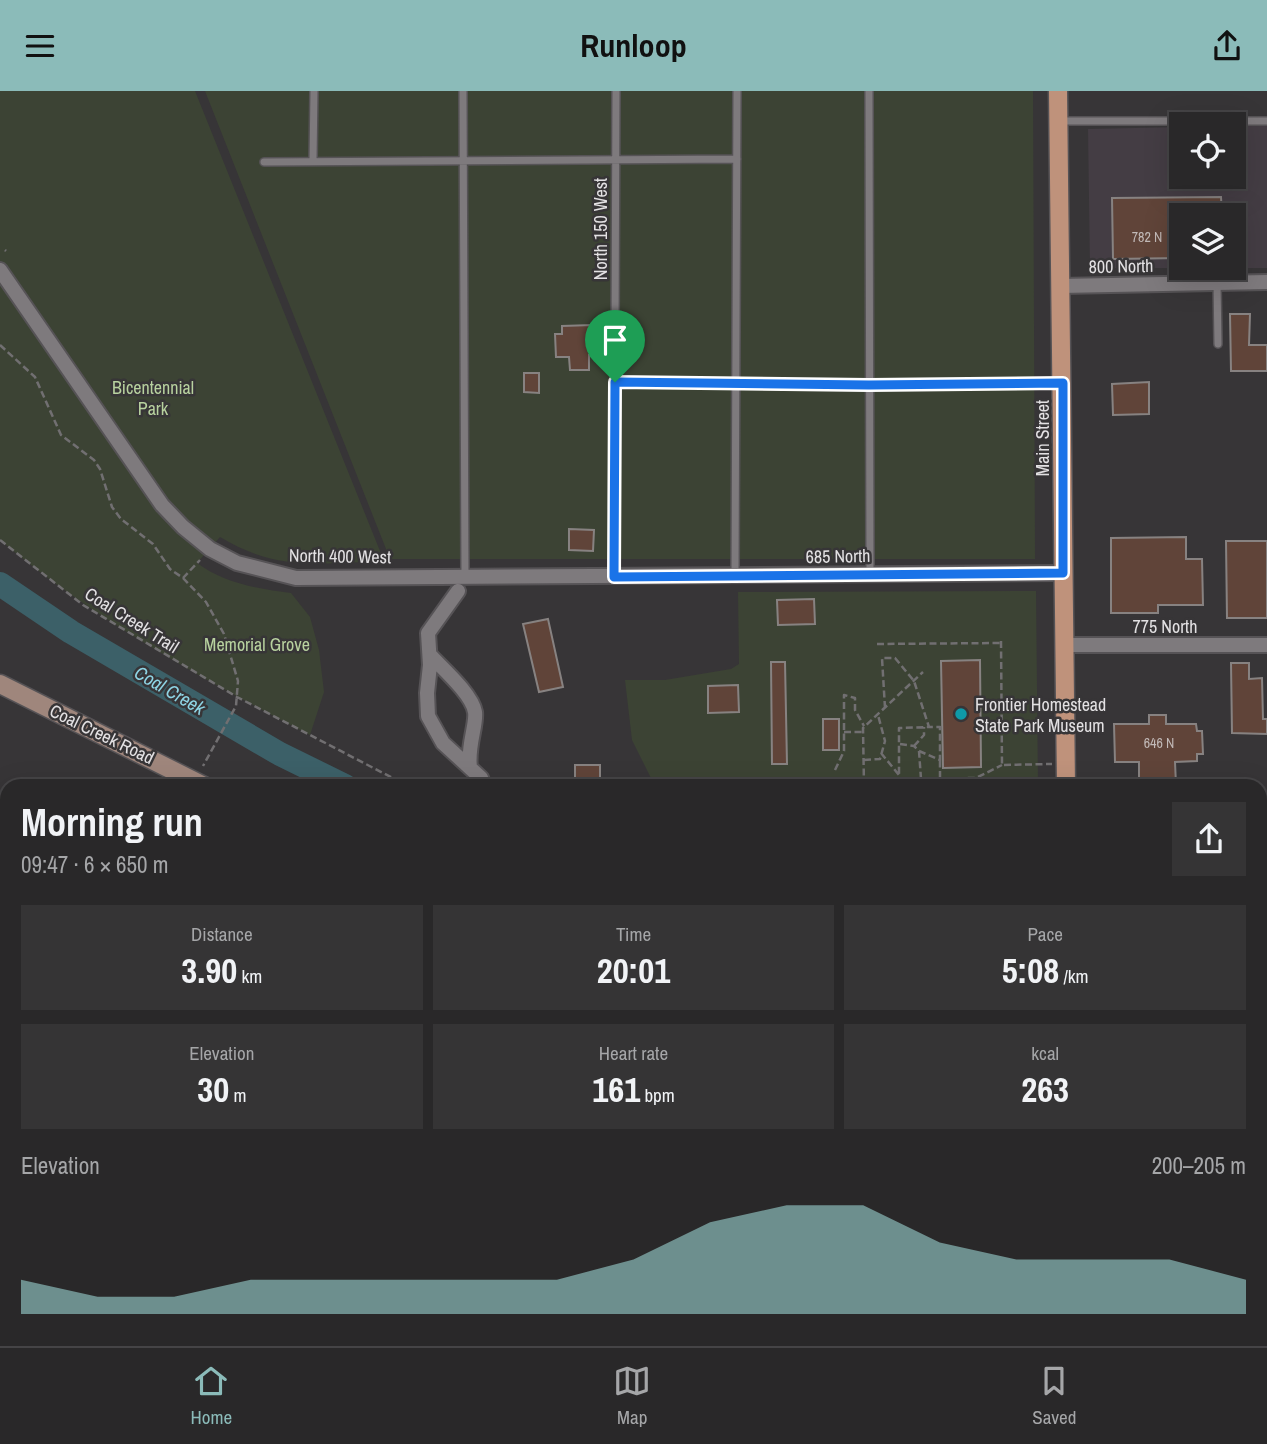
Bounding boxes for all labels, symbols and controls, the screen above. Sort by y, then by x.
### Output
text: Runloop [580,24,687,67]
icon: menu [21,27,59,65]
icon: share [1208,27,1246,65]
map controls [1169,112,1246,280]
button: locate [1169,112,1246,189]
street label: North 150 West [588,178,613,280]
button: layers [1169,203,1246,280]
house number: 782 N [1132,228,1162,246]
street label: 800 North [1088,253,1154,279]
pin [585,310,645,382]
icon: arrive [596,321,634,359]
park label: Bicentennial Park [112,375,194,421]
street label: Main Street [1030,400,1055,476]
street label: North 400 West [289,543,391,569]
street label: 685 North [805,543,871,569]
street label: Coal Creek Trail [80,581,184,659]
street label: 775 North [1133,614,1197,639]
park label: Memorial Grove [204,632,310,657]
water label: Coal Creek [130,659,211,721]
place label: Frontier Homestead State Park Museum [975,692,1106,738]
street label: Coal Creek Road [46,698,158,770]
marker: Frontier Homestead State Park Museum [953,706,969,722]
house number: 646 N [1144,734,1174,752]
text: Morning run [21,797,203,848]
button: share [1172,802,1246,876]
text: 09:47 · 6 × 650 m [21,849,168,880]
text: Distance [191,921,253,947]
text: Time [616,921,651,947]
text: Pace [1027,921,1063,947]
text: 3.90 [181,947,237,994]
text: 20:01 [597,947,670,994]
text: 5:08 [1002,947,1059,994]
text: km [237,963,262,989]
text: /km [1059,963,1089,989]
text: Elevation [189,1040,254,1066]
text: Heart rate [599,1040,668,1066]
text: kcal [1031,1040,1059,1066]
text: 30 [197,1066,229,1113]
text: 161 [592,1066,640,1113]
text: 263 [1021,1066,1069,1113]
text: m [229,1082,246,1108]
text: bpm [640,1082,675,1108]
text: Elevation [21,1150,100,1181]
text: 200–205 m [1152,1150,1246,1181]
tab: Home [191,1362,232,1430]
tab: Map [613,1362,651,1430]
tab: Saved [1032,1362,1076,1430]

